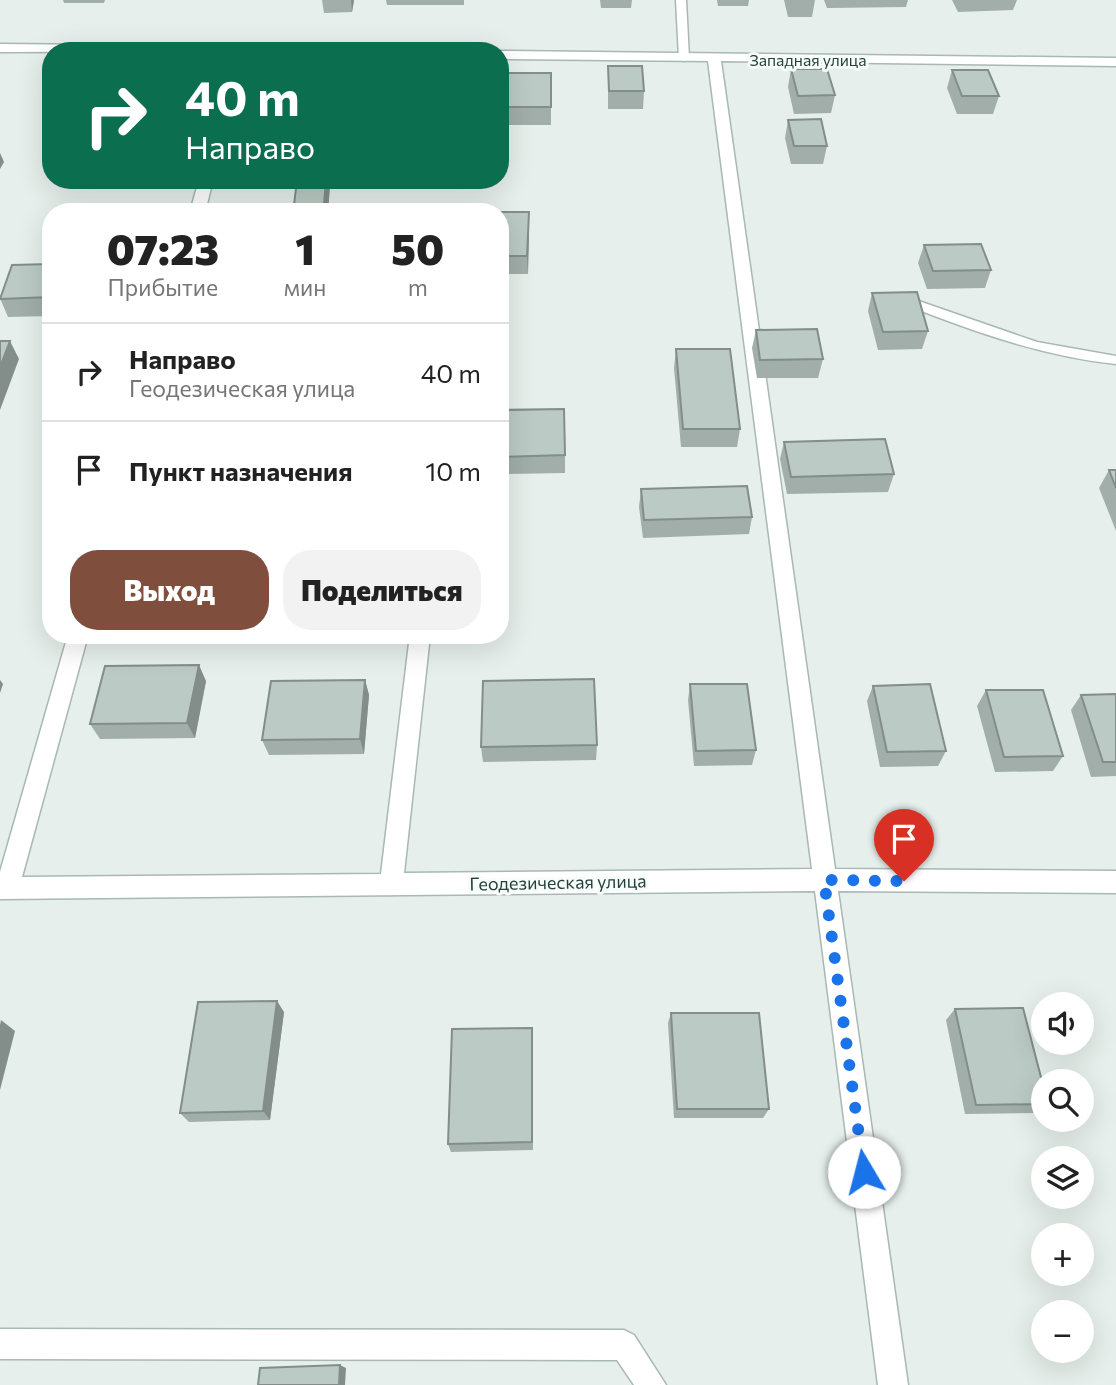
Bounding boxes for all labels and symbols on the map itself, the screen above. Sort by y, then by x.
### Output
street label: Западная улица [750,50,866,69]
pin [874,809,934,881]
street label: Геодезическая улица [469,869,647,895]
position arrow [827,1135,901,1209]

